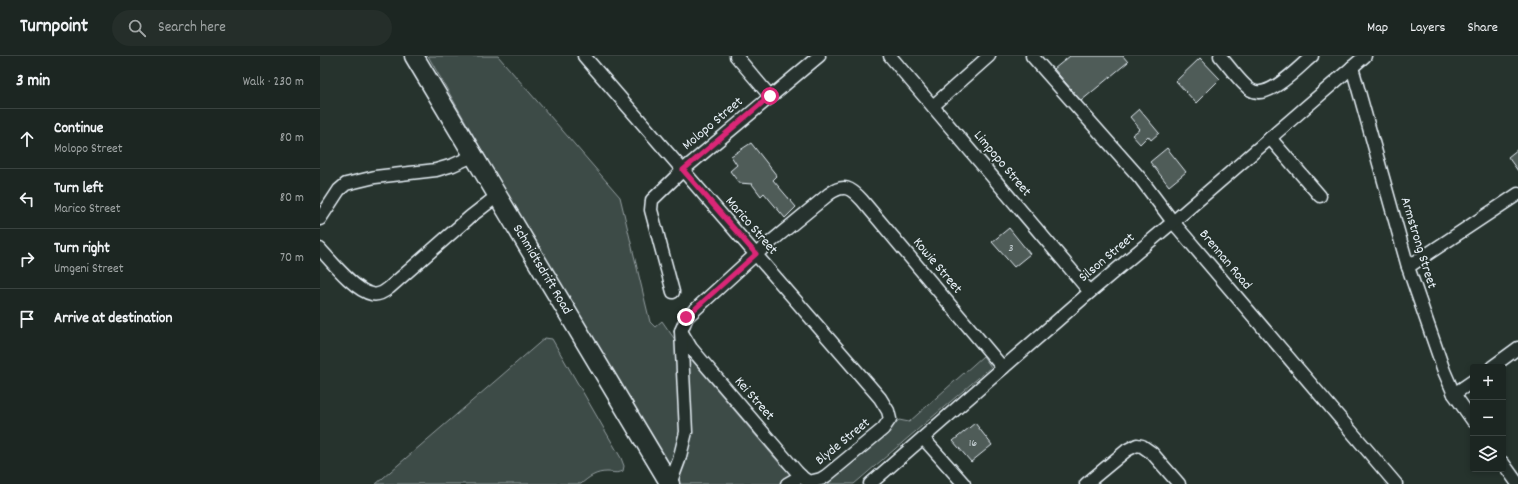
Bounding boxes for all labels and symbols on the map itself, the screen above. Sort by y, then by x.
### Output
route start [761,87,779,105]
street label: Molopo Street [678,93,748,155]
street label: Limpopo Street [968,127,1036,201]
street label: Marico Street [720,192,782,260]
street label: Armstrong Street [1395,195,1441,291]
street label: Schmidtsdrift Road [507,221,577,319]
street label: Brennan Road [1194,225,1256,295]
street label: Silson Street [1075,229,1139,287]
street label: Kowie Street [908,234,966,298]
house number: 3 [1008,240,1014,257]
route end [677,308,695,326]
street label: Kei Street [729,373,779,425]
street label: Blyde Street [811,414,875,470]
house number: 16 [969,435,977,452]

